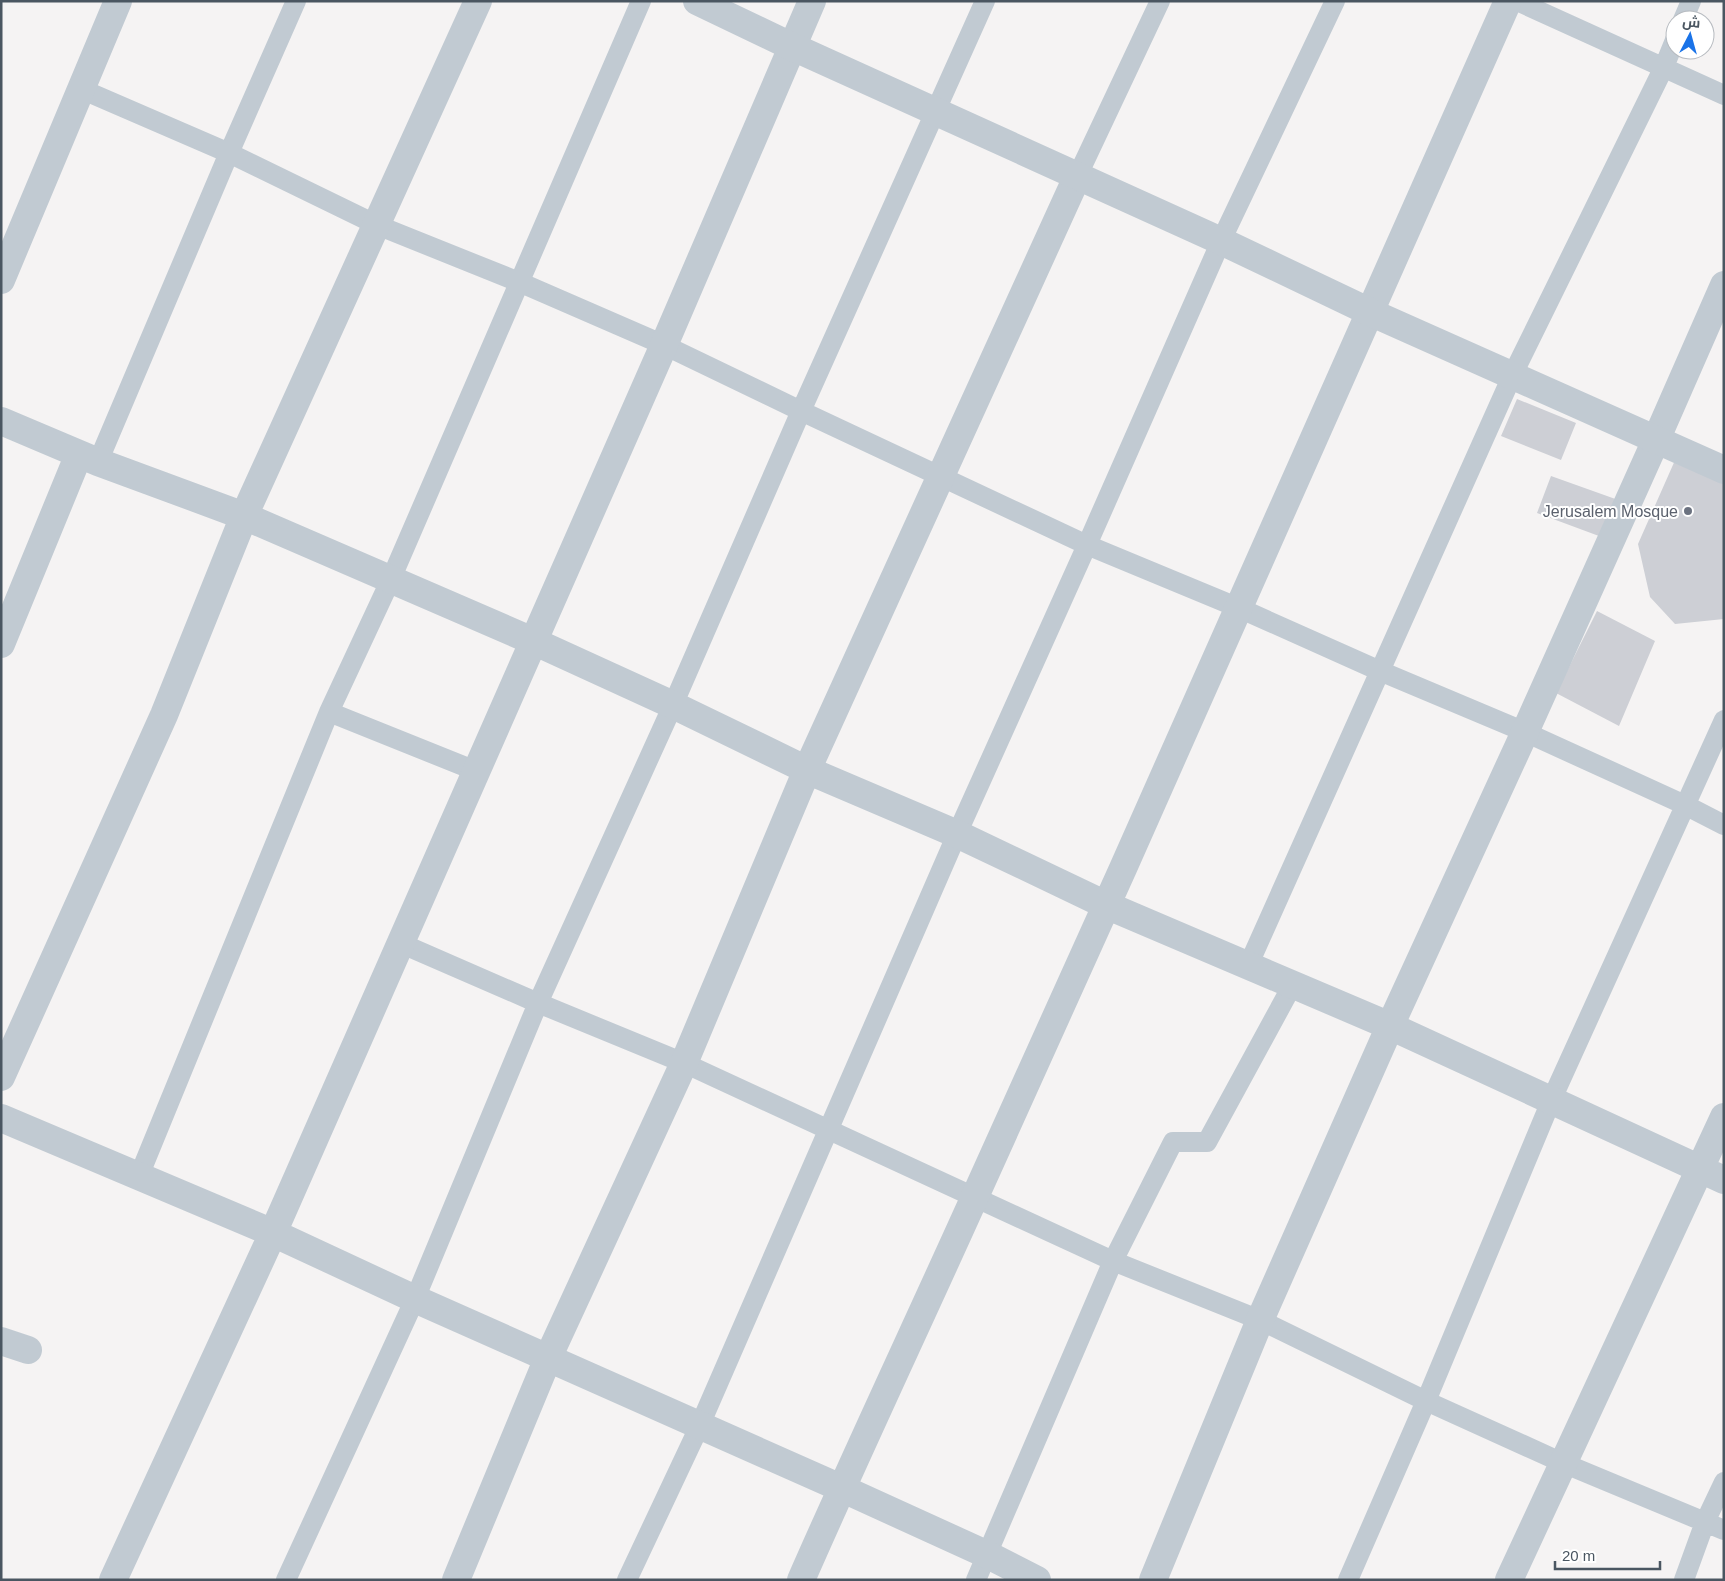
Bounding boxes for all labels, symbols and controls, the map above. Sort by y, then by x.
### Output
north arrow [1665,10,1715,60]
text: ش [1681,13,1701,32]
place label: Jerusalem Mosque [1543,503,1678,520]
marker: Jerusalem Mosque [1682,505,1694,517]
scale bar [1555,1538,1660,1570]
text: 20 m [1562,1547,1595,1564]

